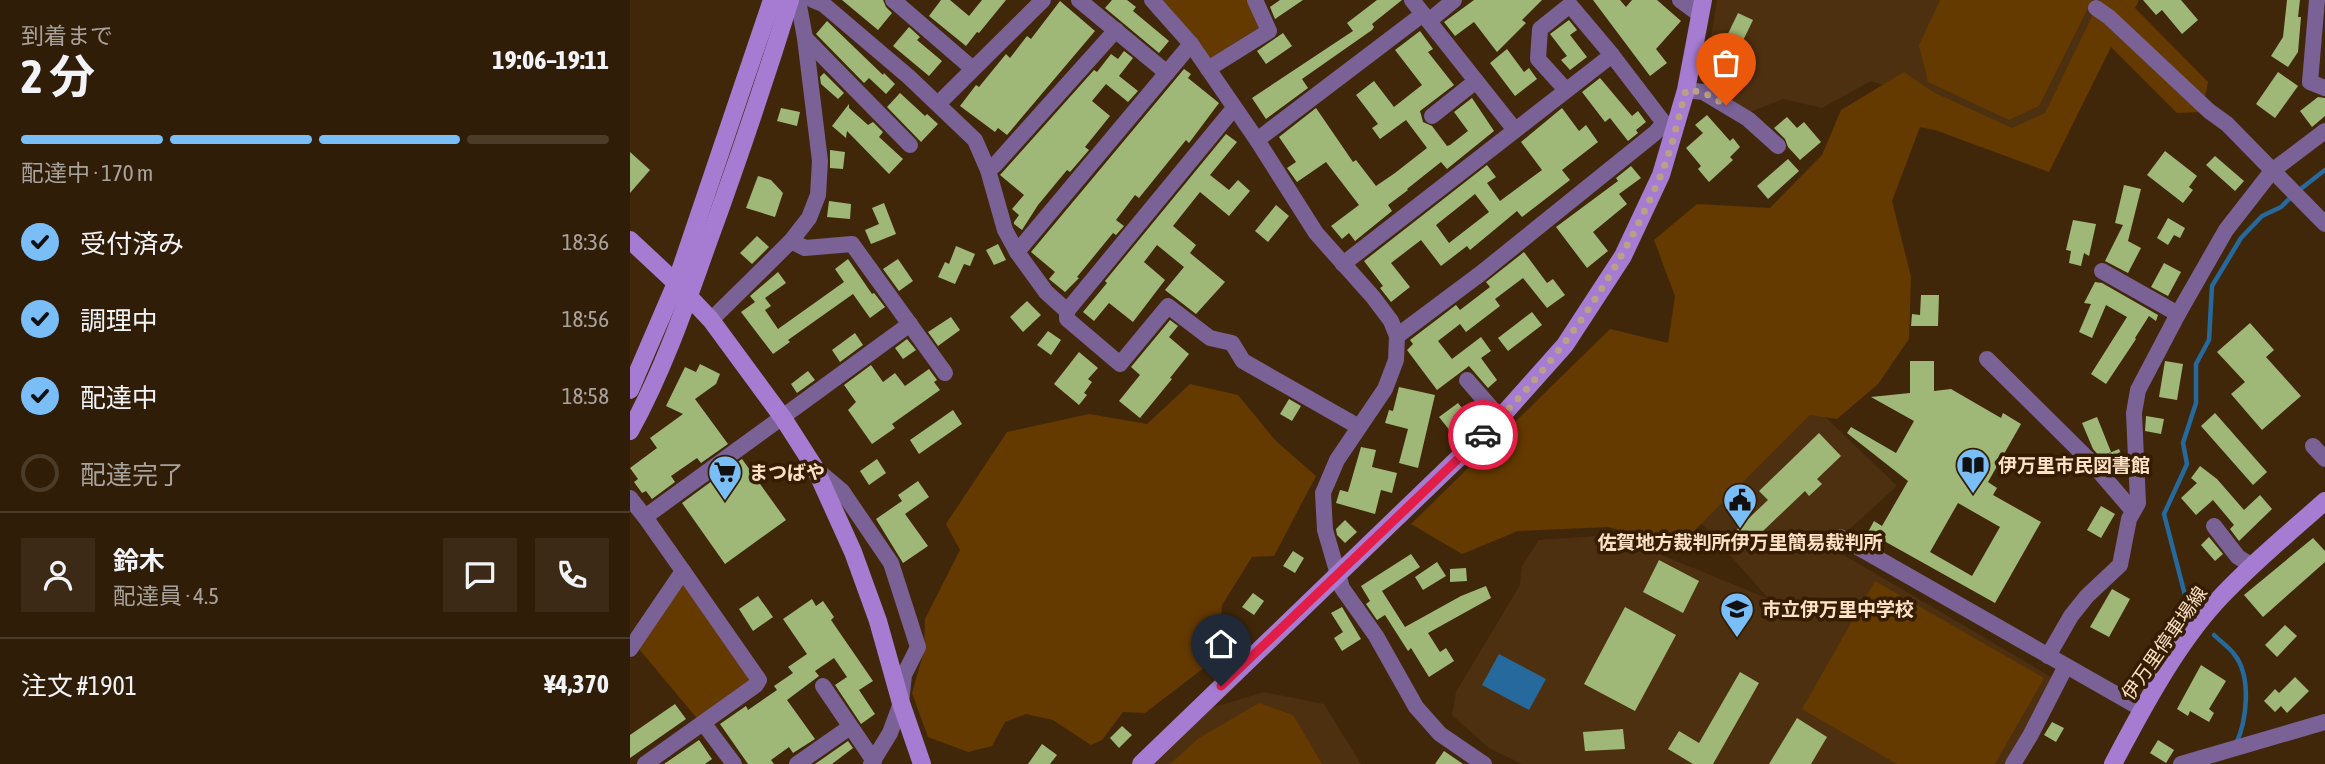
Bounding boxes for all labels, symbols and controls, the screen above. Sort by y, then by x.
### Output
text: 到着まで [21,23,113,49]
pin [1696,33,1756,105]
icon: bag [1707,44,1745,82]
text: 19:06–19:11 [492,45,609,75]
text: 2 分 [21,50,95,103]
text: 配達中 · 170 m [21,160,153,186]
icon: check [21,223,59,261]
text: 受付済み [80,229,184,259]
text: 18:36 [562,229,609,255]
icon: check [21,300,59,338]
text: 調理中 [80,306,158,336]
text: 18:56 [562,306,609,332]
icon: check [21,377,59,415]
text: 配達中 [80,383,158,413]
text: 18:58 [562,383,609,409]
courier [1448,400,1518,470]
icon: car [1464,416,1502,454]
library icon: 伊万里市民図書館 [1954,446,1992,495]
supermarket icon: まつばや [706,453,744,502]
place label: 伊万里市民図書館 [1998,454,2150,476]
text: 配達完了 [80,460,184,490]
place label: まつばや [749,461,825,483]
public building icon: 佐賀地方裁判所伊万里簡易裁判所 [1721,481,1759,530]
place label: 佐賀地方裁判所伊万里簡易裁判所 [1597,531,1883,553]
button: person [21,538,95,612]
button: chat [443,538,517,612]
button: phone [535,538,609,612]
text: 鈴木 [113,546,165,576]
street label: 伊万里停車場線 [2117,582,2211,704]
text: 配達員 · 4.5 [113,583,219,609]
school or university icon: 市立伊万里中学校 [1718,590,1756,639]
place label: 市立伊万里中学校 [1762,598,1914,620]
pin [1191,614,1251,686]
icon: home [1202,625,1240,663]
text: ¥4,370 [544,669,609,699]
text: 注文 #1901 [21,671,137,701]

